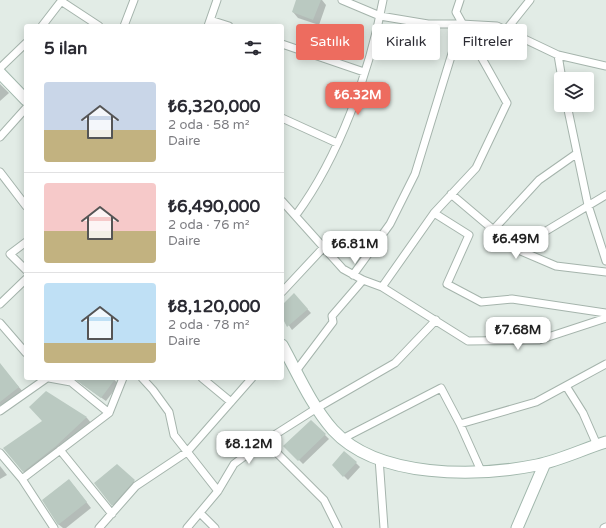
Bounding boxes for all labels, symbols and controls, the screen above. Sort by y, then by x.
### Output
chip: Satılık [296,24,364,60]
chip: Kiralık [372,24,440,60]
chip: Filtreler [448,24,527,60]
icon: filters [242,37,264,59]
text: 5 ilan [44,38,87,59]
map controls [554,72,594,112]
button: layers [554,72,594,112]
pin: ₺6.32M [325,82,391,116]
text: ₺6.32M [334,87,382,103]
text: ₺6,320,000 [168,96,261,117]
icon: home [76,98,124,146]
text: 2 oda · 58 m² [168,117,250,133]
text: Daire [168,133,200,149]
text: ₺6,490,000 [168,196,260,217]
icon: home [76,199,124,247]
text: 2 oda · 76 m² [168,217,250,233]
pin: ₺6.49M [483,226,549,260]
pin: ₺6.81M [322,231,388,265]
text: ₺6.49M [492,231,540,247]
text: Daire [168,233,200,249]
text: ₺6.81M [331,236,379,252]
text: ₺8,120,000 [168,296,261,317]
icon: home [76,299,124,347]
text: 2 oda · 78 m² [168,317,250,333]
pin: ₺7.68M [485,317,551,351]
text: ₺7.68M [495,322,541,338]
text: Daire [168,333,200,349]
pin: ₺8.12M [216,431,282,465]
text: ₺8.12M [225,436,273,452]

